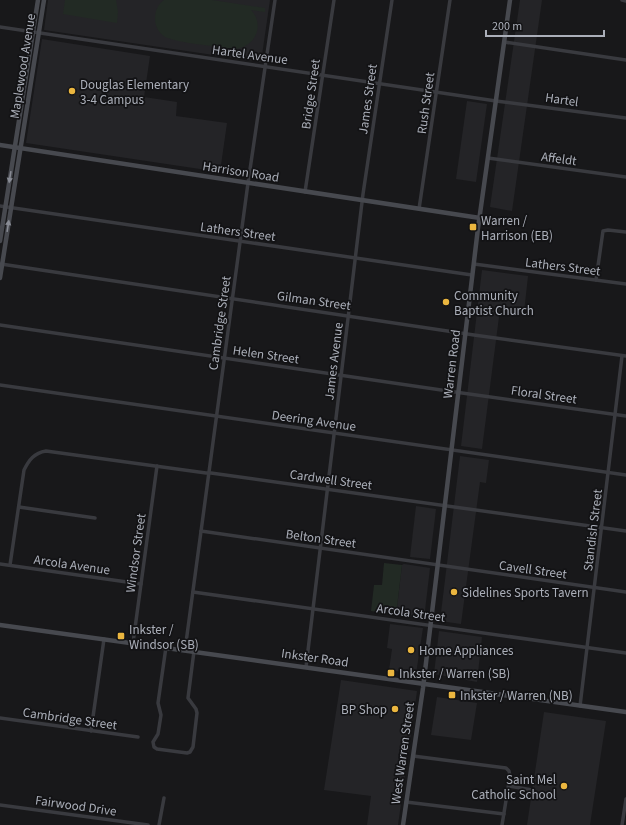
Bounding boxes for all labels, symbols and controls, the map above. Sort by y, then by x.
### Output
street label: Maplewood Avenue [6,12,40,120]
scale bar [486,12,604,38]
text: 200 m [492,18,522,35]
street label: Hartel Avenue [211,41,289,69]
street label: Bridge Street [297,57,325,130]
street label: James Street [354,62,382,135]
street label: Rush Street [413,71,439,135]
place label: Douglas Elementary 3-4 Campus [80,76,189,109]
marker: Douglas Elementary 3-4 Campus [67,86,77,96]
street label: Hartel [544,89,580,111]
street label: Affeldt [540,148,578,170]
street label: Harrison Road [201,157,280,187]
one-way arrow [7,171,13,183]
place label: Warren / Harrison (EB) [481,212,553,245]
street label: Lathers Street [199,218,277,246]
one-way arrow [5,220,11,232]
marker: Warren / Harrison (EB) [468,222,478,232]
street label: Lathers Street [524,253,602,281]
street label: Cambridge Street [204,274,236,371]
street label: Gilman Street [276,287,352,315]
place label: Community Baptist Church [454,287,534,320]
marker: Community Baptist Church [441,297,451,307]
street label: James Avenue [320,321,348,401]
street label: Warren Road [439,329,465,400]
street label: Helen Street [231,341,301,369]
street label: Floral Street [510,381,578,409]
street label: Deering Avenue [271,406,357,436]
street label: Cardwell Street [288,465,374,495]
street label: Standish Street [579,487,607,572]
street label: Windsor Street [122,512,151,594]
street label: Belton Street [284,525,358,553]
street label: Arcola Avenue [33,551,111,579]
street label: Cavell Street [498,556,569,584]
place label: Sidelines Sports Tavern [462,584,589,602]
marker: Sidelines Sports Tavern [449,587,459,597]
street label: Arcola Street [375,599,447,627]
place label: Inkster / Windsor (SB) [129,621,199,654]
marker: Inkster / Windsor (SB) [116,631,126,641]
place label: Home Appliances [419,642,514,660]
street label: Inkster Road [280,644,350,672]
marker: Home Appliances [406,645,416,655]
place label: Inkster / Warren (SB) [399,665,510,683]
marker: Inkster / Warren (SB) [386,668,396,678]
place label: Inkster / Warren (NB) [460,687,573,705]
marker: Inkster / Warren (NB) [447,690,457,700]
street label: West Warren Street [387,700,419,805]
place label: BP Shop [341,701,387,719]
street label: Cambridge Street [22,703,119,735]
marker: BP Shop [390,704,400,714]
place label: Saint Mel Catholic School [471,771,556,804]
marker: Saint Mel Catholic School [559,781,569,791]
street label: Fairwood Drive [34,791,118,821]

